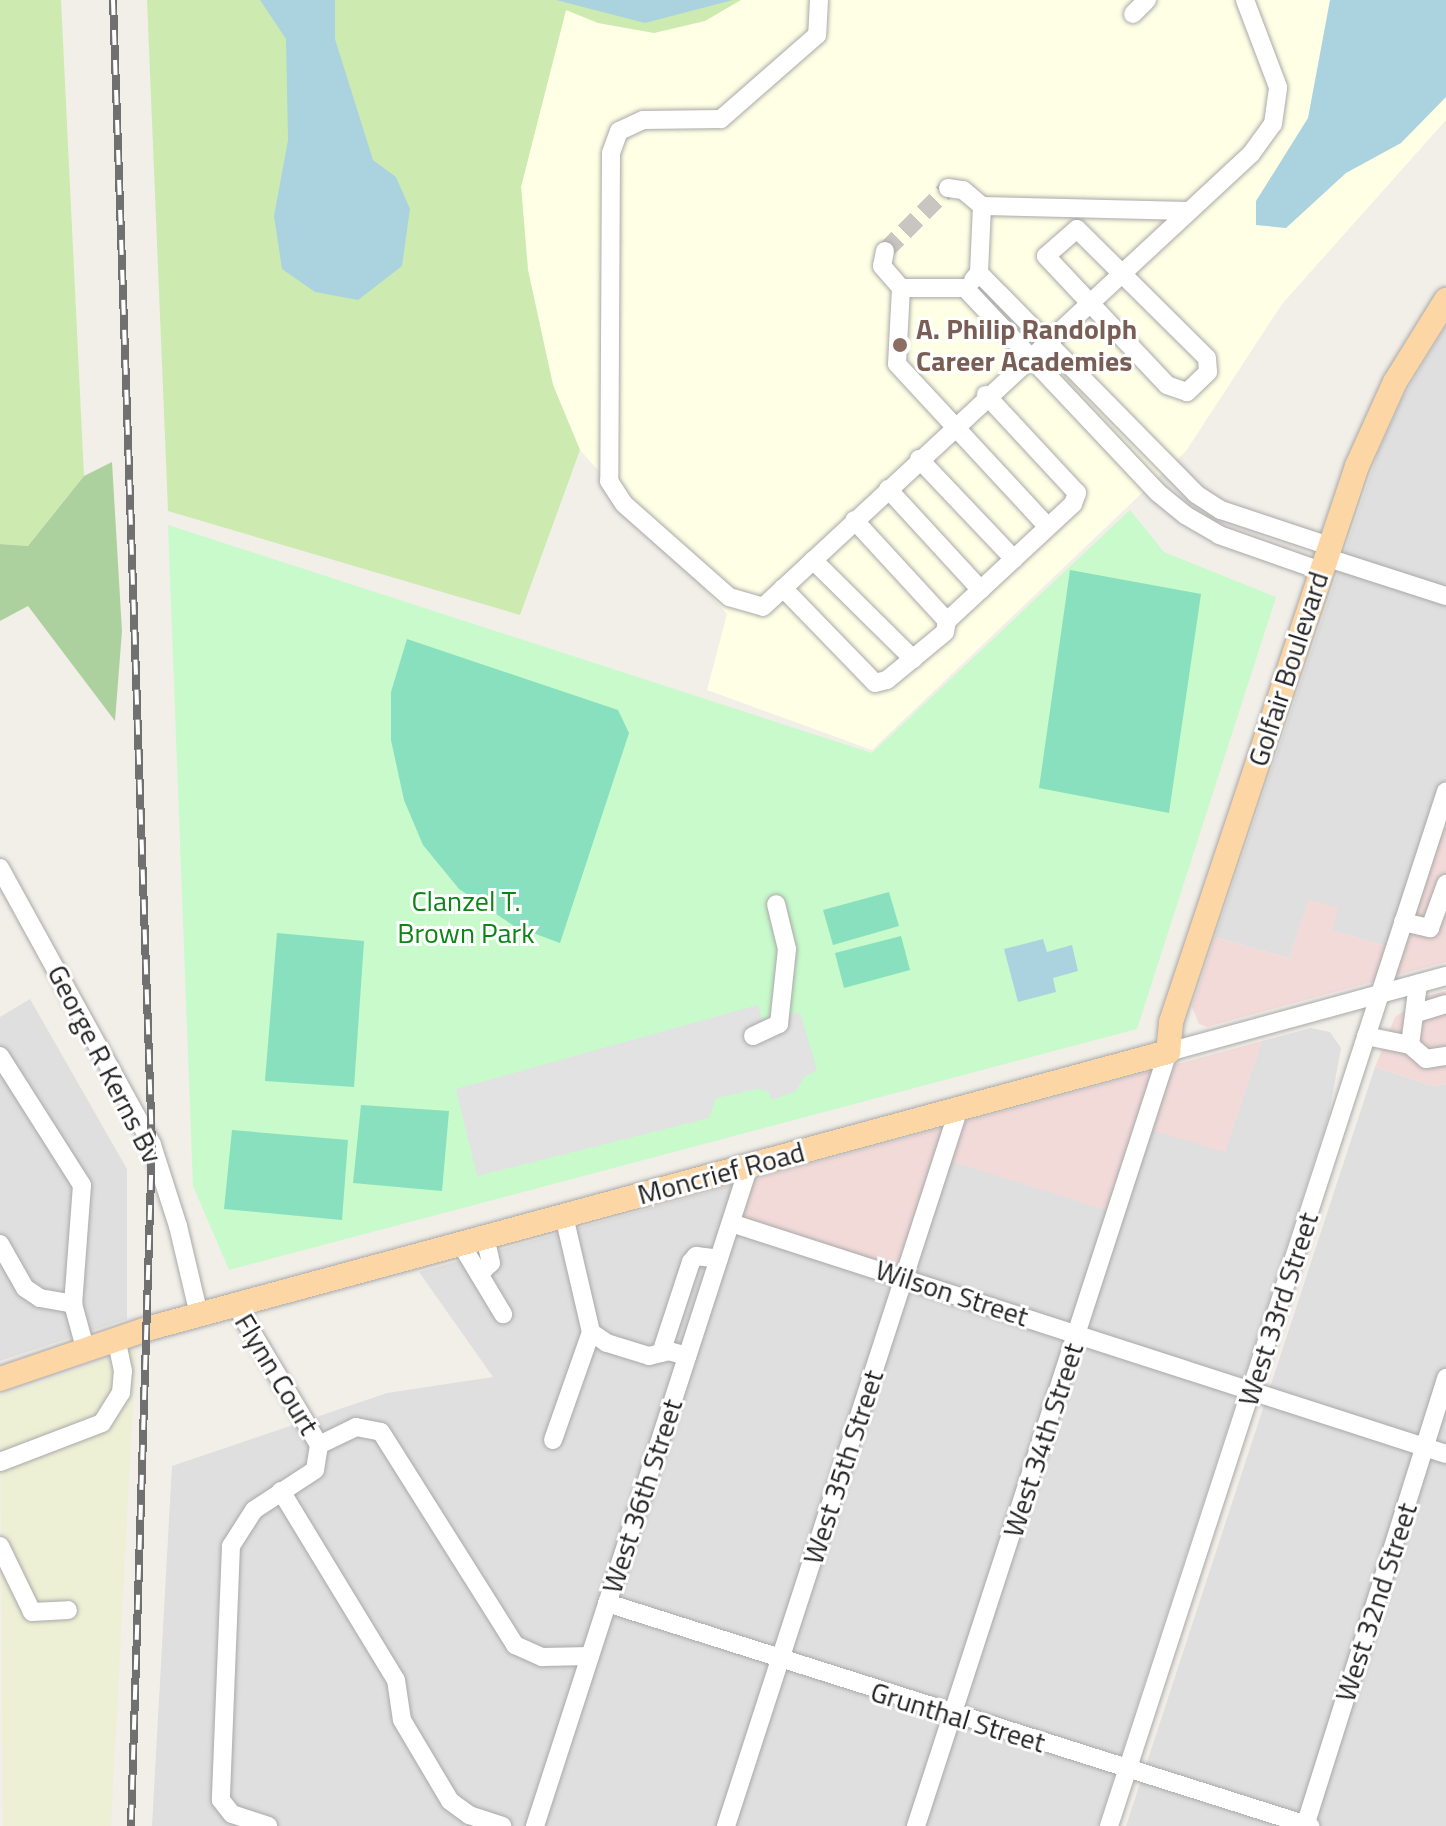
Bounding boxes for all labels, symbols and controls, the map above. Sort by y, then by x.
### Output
place label: A. Philip Randolph Career Academies [916,312,1137,378]
marker: A. Philip Randolph Career Academies [891,336,909,354]
street label: Golfair Boulevard [1241,568,1335,770]
park label: Clanzel T. Brown Park [397,884,535,950]
street label: George R Kerns Bv [41,959,169,1169]
street label: Moncrief Road [634,1135,808,1211]
street label: West 33rd Street [1231,1208,1325,1410]
street label: Wilson Street [871,1253,1033,1333]
street label: Flynn Court [228,1307,326,1441]
street label: West 34th Street [996,1339,1090,1541]
street label: West 35th Street [796,1366,890,1568]
street label: West 36th Street [595,1395,689,1597]
street label: West 32nd Street [1328,1498,1424,1706]
street label: Grunthal Street [867,1675,1049,1759]

